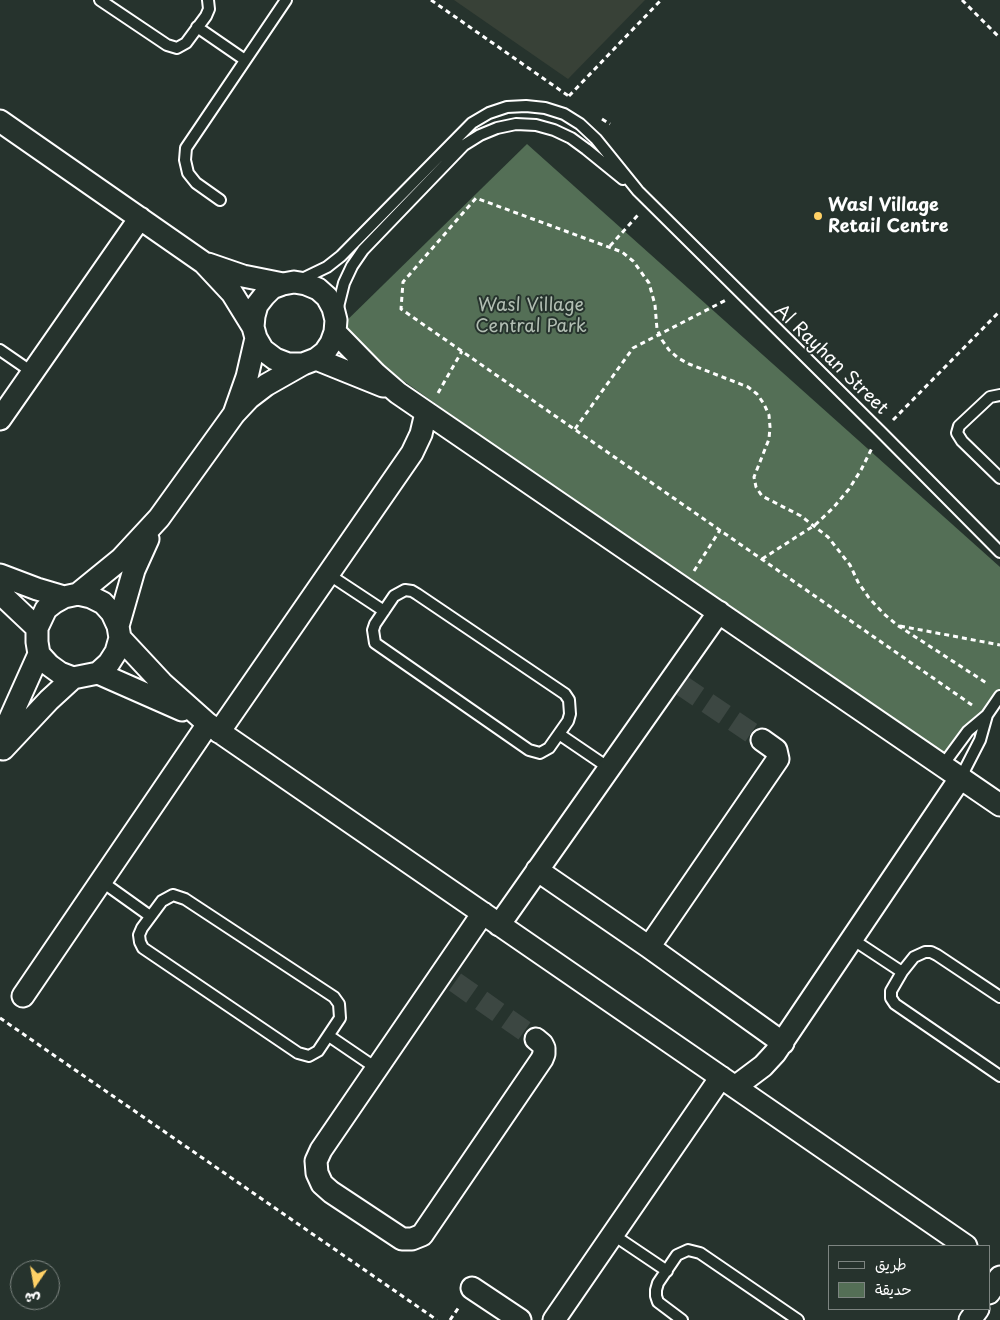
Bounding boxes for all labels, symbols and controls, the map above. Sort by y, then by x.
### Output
place label: Wasl Village Retail Centre [828,195,948,238]
marker: Wasl Village Retail Centre [812,210,824,222]
park label: Wasl Village Central Park [475,295,587,338]
street label: Al Rayhan Street [770,300,892,420]
legend [828,1245,990,1310]
text: طريق [875,1252,907,1275]
north arrow [10,1260,60,1310]
text: حديقة [875,1277,912,1300]
text: ش [22,1287,42,1311]

